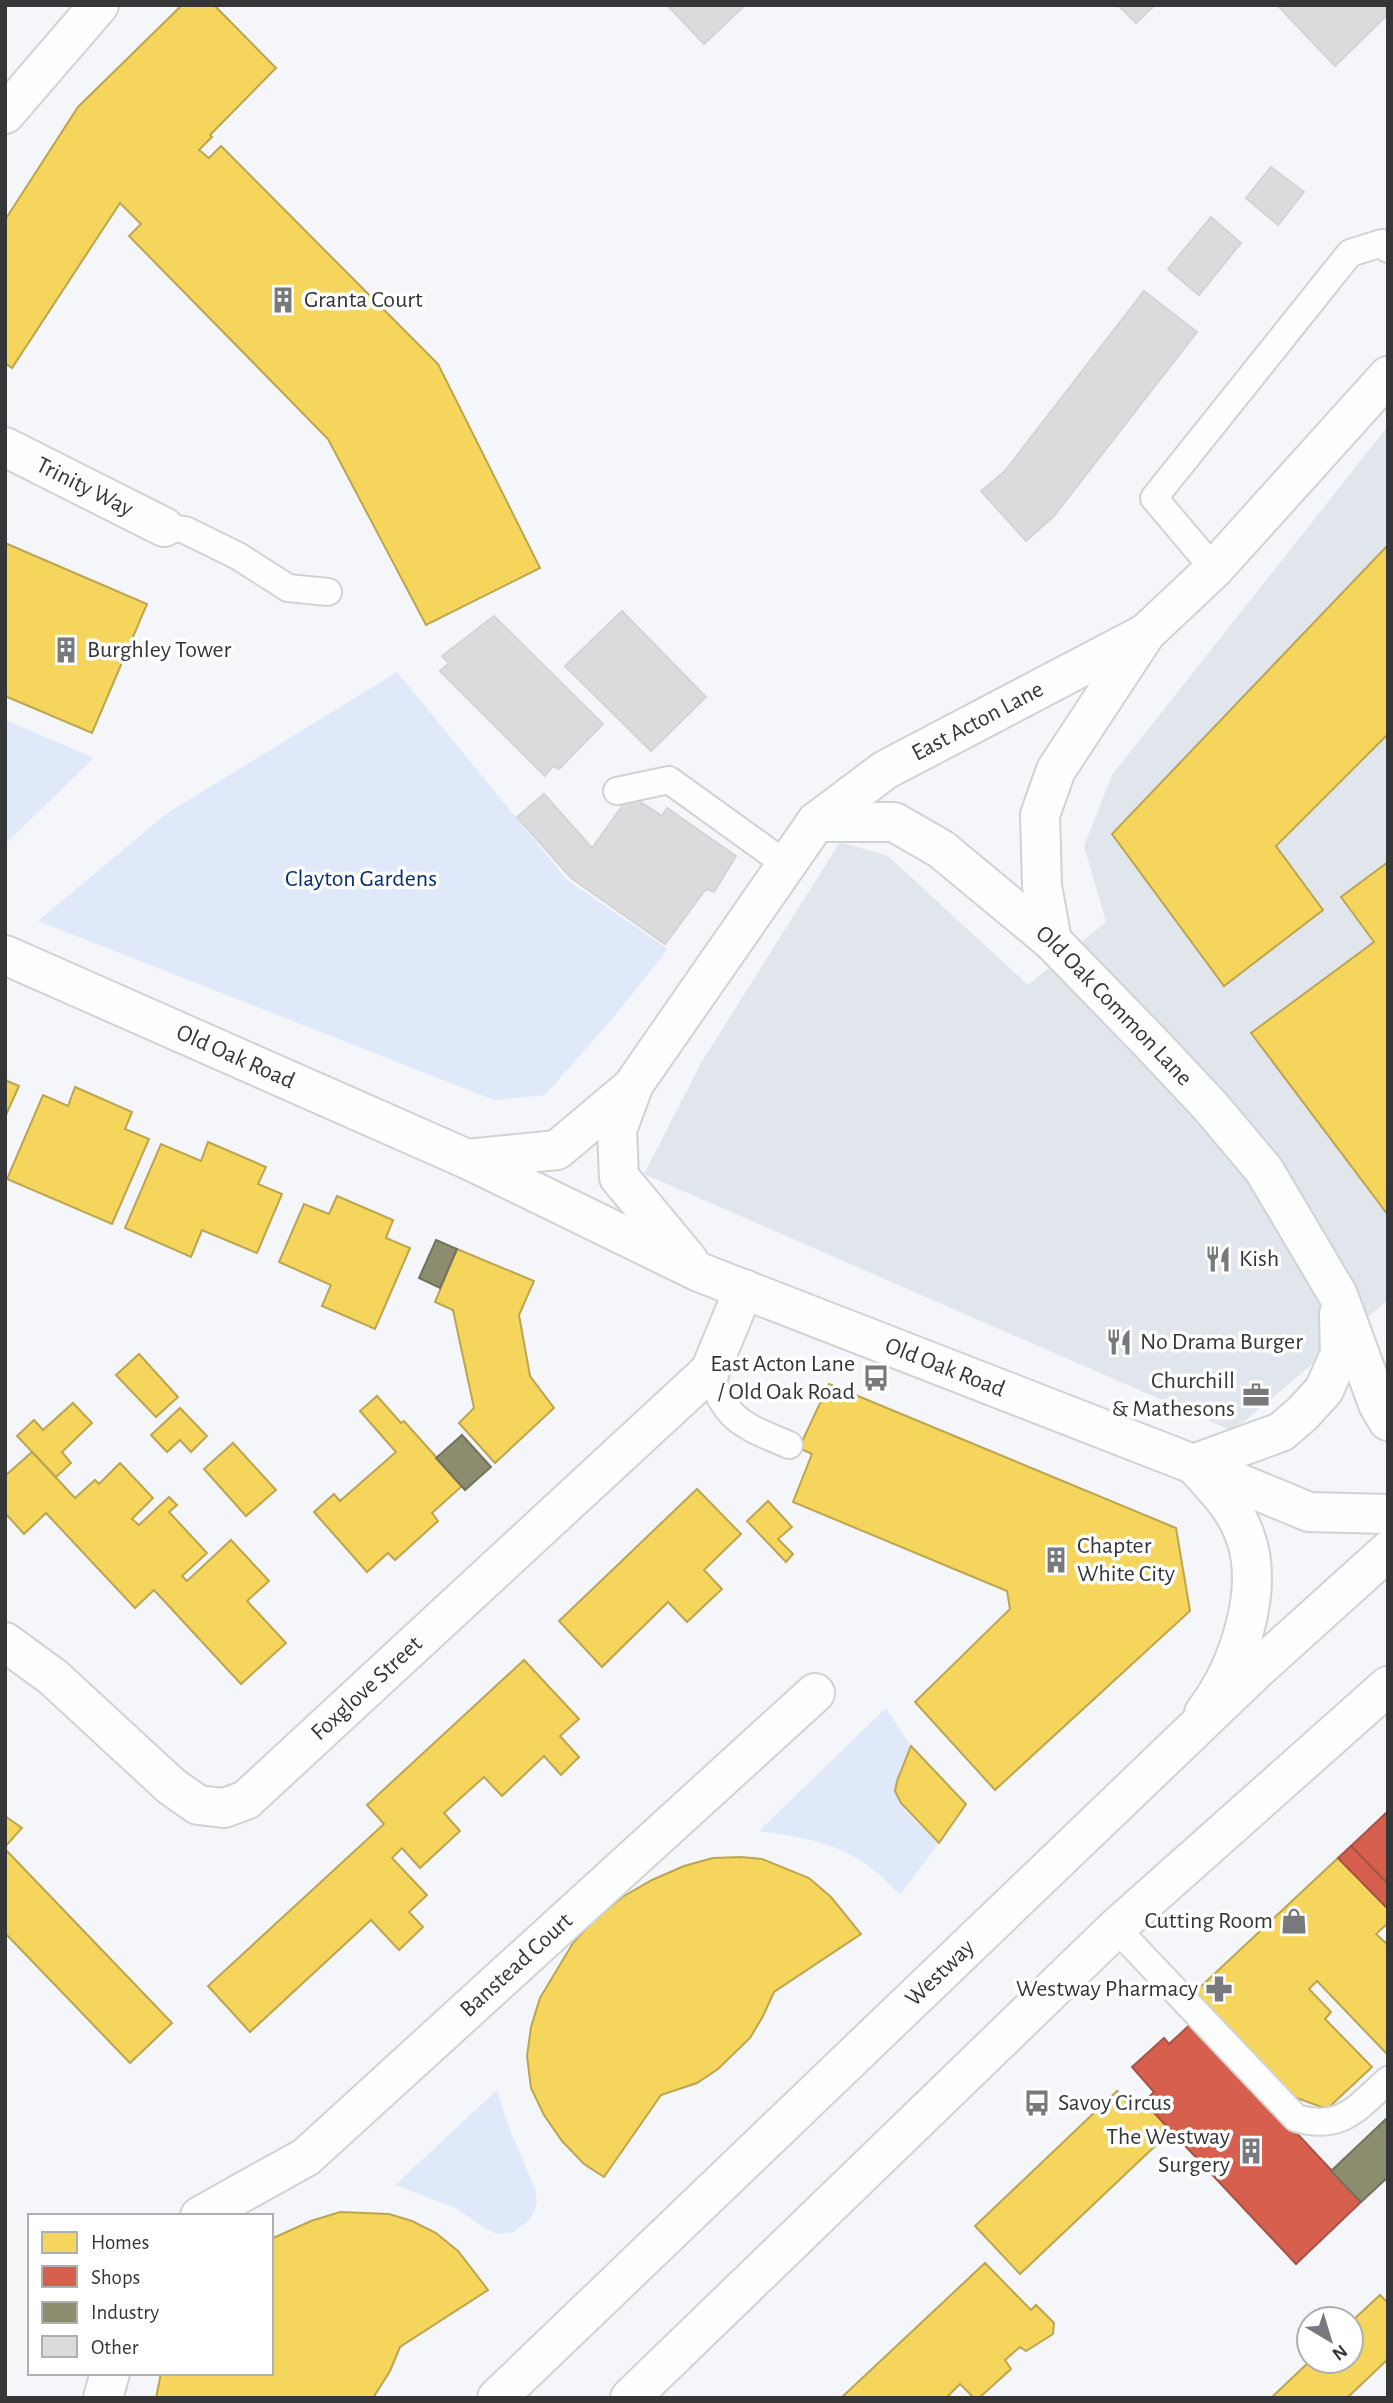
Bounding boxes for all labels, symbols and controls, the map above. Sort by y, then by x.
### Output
building icon: Granta Court [268,285,298,315]
place label: Granta Court [304,288,423,312]
street label: Trinity Way [32,453,137,521]
building icon: Burghley Tower [51,635,81,665]
place label: Burghley Tower [87,638,232,662]
street label: East Acton Lane [908,677,1047,766]
park label: Clayton Gardens [285,867,437,891]
street label: Old Oak Common Lane [1031,921,1197,1091]
street label: Old Oak Road [173,1020,298,1093]
restaurant icon: Kish [1203,1244,1233,1274]
place label: Kish [1239,1247,1279,1271]
restaurant icon: No Drama Burger [1104,1327,1134,1357]
place label: No Drama Burger [1140,1330,1303,1354]
street label: Old Oak Road [882,1333,1008,1402]
place label: East Acton Lane / Old Oak Road [710,1352,855,1404]
bus stop icon: East Acton Lane / Old Oak Road [861,1363,891,1393]
place label: Churchill & Mathesons [1112,1369,1235,1421]
office icon: Churchill & Mathesons [1241,1380,1271,1410]
place label: Chapter White City [1077,1534,1175,1586]
building icon: Chapter White City [1041,1545,1071,1575]
street label: Foxglove Street [307,1631,427,1745]
shop icon: Cutting Room [1279,1906,1309,1936]
street label: Banstead Court [456,1908,577,2022]
place label: Cutting Room [1144,1909,1273,1933]
street label: Westway [901,1935,979,2011]
pharmacy icon: Westway Pharmacy [1204,1974,1234,2004]
place label: Westway Pharmacy [1016,1977,1198,2001]
bus stop icon: Savoy Circus [1022,2088,1052,2118]
place label: Savoy Circus [1058,2091,1171,2115]
place label: The Westway Surgery [1106,2125,1230,2177]
building icon: The Westway Surgery [1236,2136,1266,2166]
legend [28,2214,273,2375]
text: Homes [91,2232,149,2253]
text: Shops [91,2267,140,2288]
text: Industry [91,2302,159,2323]
north arrow [1295,2305,1365,2375]
text: Other [91,2337,139,2358]
text: N [1328,2341,1351,2364]

